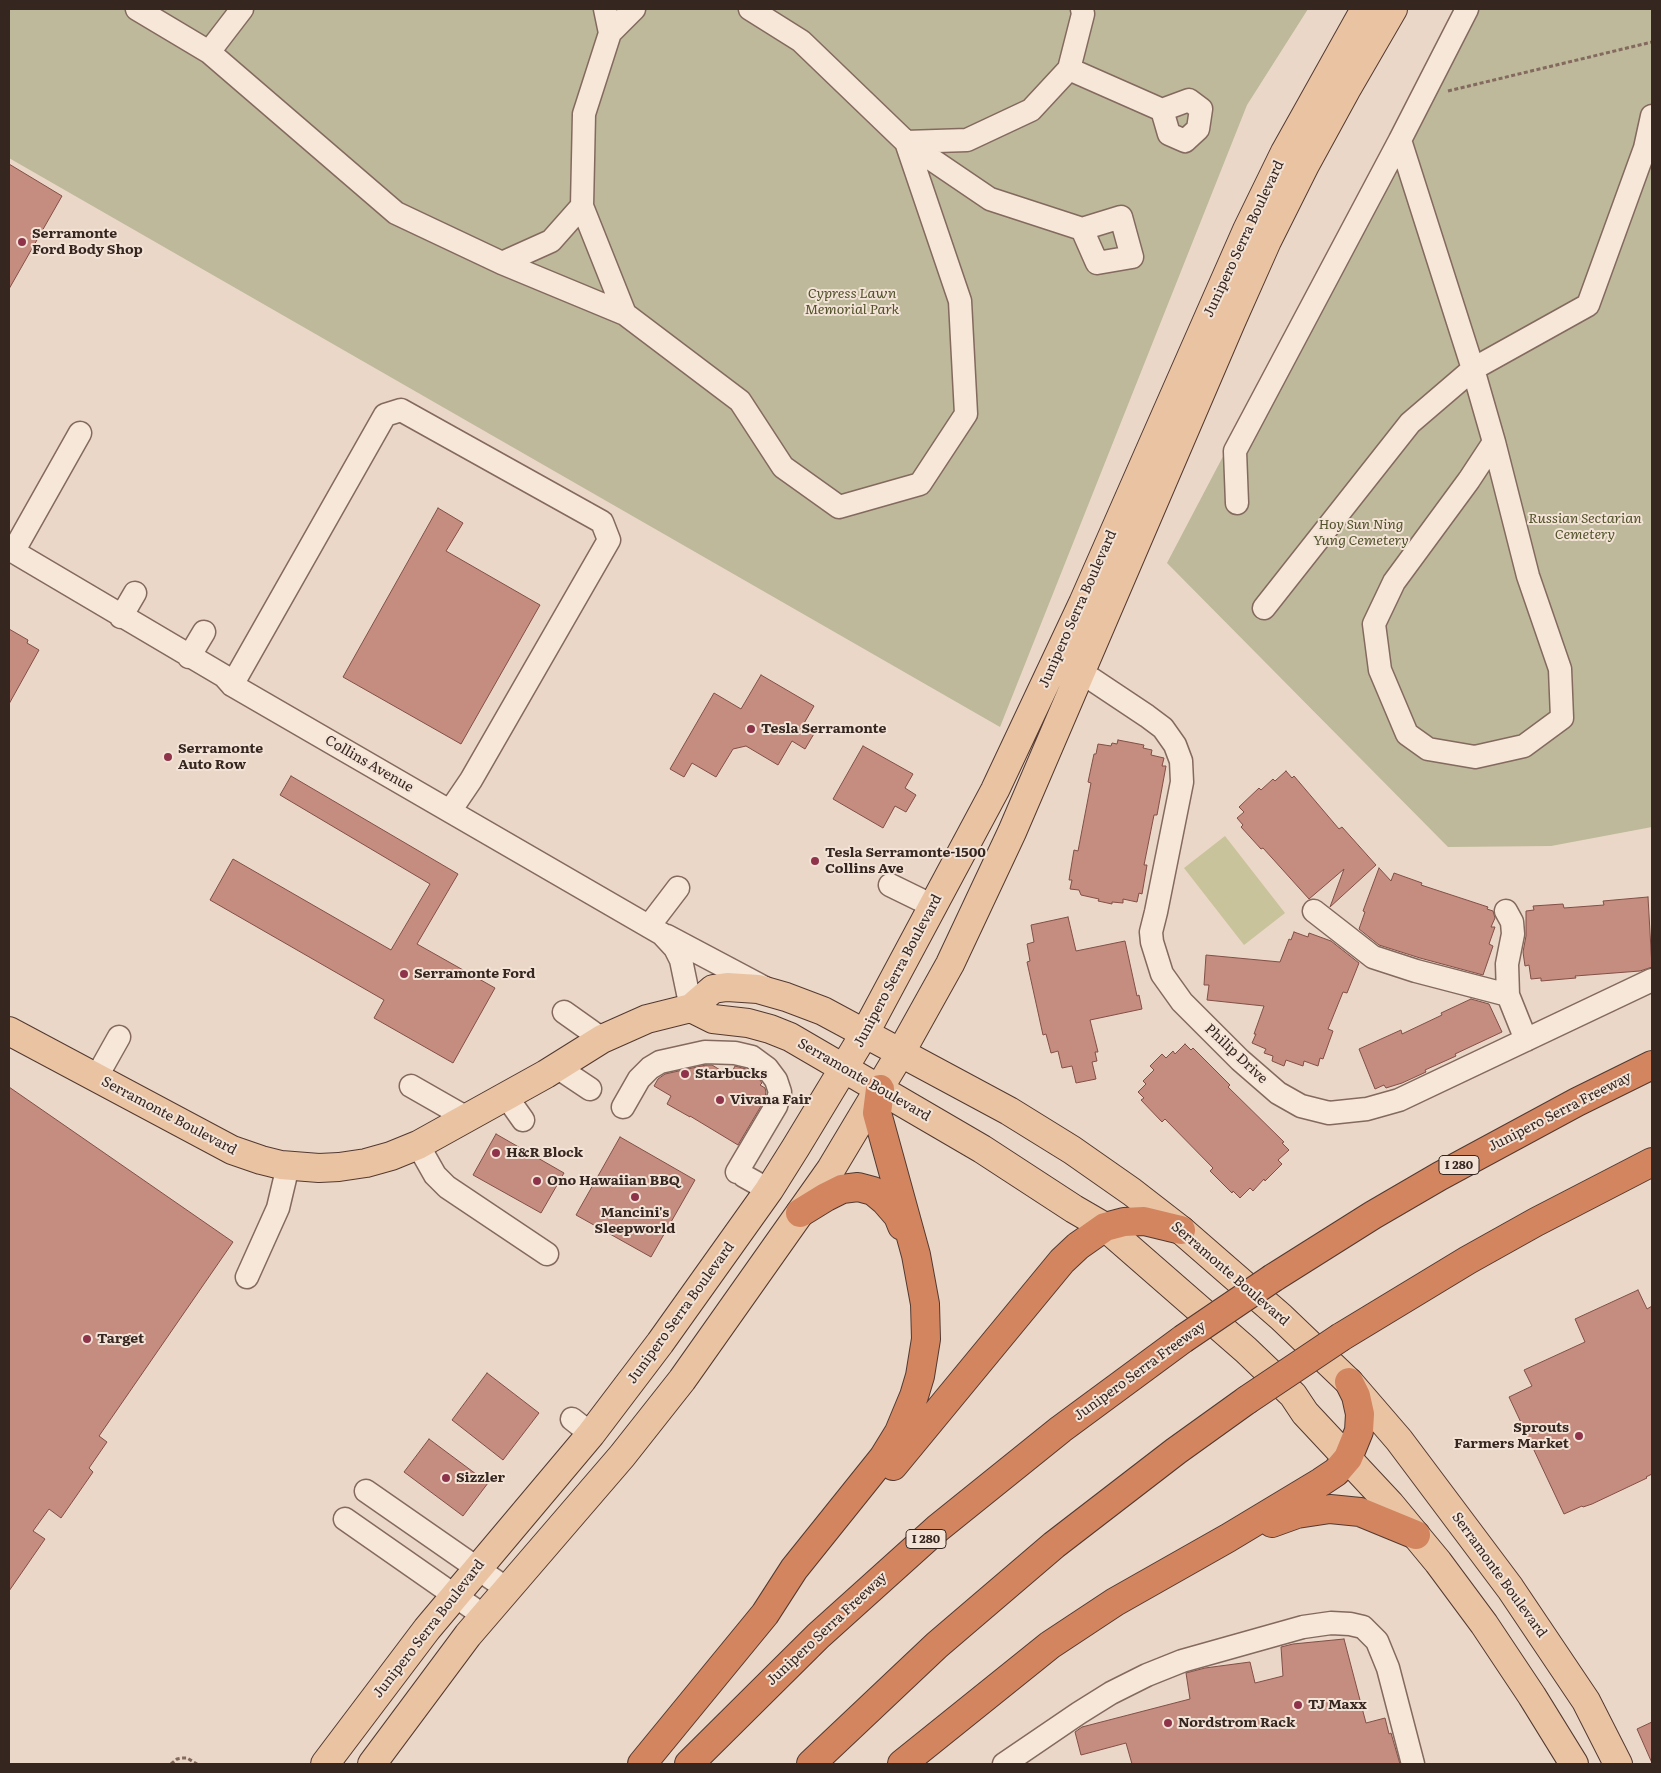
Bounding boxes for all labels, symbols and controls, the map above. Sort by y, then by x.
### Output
street label: Junipero Serra Boulevard [1200,158,1288,320]
place label: Serramonte Ford Body Shop [32,226,143,258]
marker: Serramonte Ford Body Shop [16,236,28,248]
park label: Cypress Lawn Memorial Park [805,286,899,318]
park label: Russian Sectarian Cemetery [1528,511,1642,544]
park label: Hoy Sun Ning Yung Cemetery [1313,517,1409,550]
street label: Junipero Serra Boulevard [1036,528,1120,690]
place label: Tesla Serramonte [761,721,887,737]
marker: Tesla Serramonte [745,723,757,735]
street label: Collins Avenue [322,732,416,796]
place label: Serramonte Auto Row [178,741,263,774]
marker: Serramonte Auto Row [162,751,174,763]
place label: Tesla Serramonte-1500 Collins Ave [825,845,986,878]
marker: Tesla Serramonte-1500 Collins Ave [809,855,821,867]
street label: Junipero Serra Boulevard [850,892,946,1050]
place label: Serramonte Ford [414,966,535,982]
marker: Serramonte Ford [398,968,410,980]
street label: Philip Drive [1201,1021,1271,1087]
street label: Serramonte Boulevard [795,1035,933,1125]
place label: Starbucks [695,1066,767,1082]
marker: Starbucks [679,1068,691,1080]
street label: Junipero Serra Freeway [1486,1069,1634,1155]
street label: Serramonte Boulevard [99,1073,239,1159]
place label: Vivana Fair [730,1092,811,1108]
marker: Vivana Fair [714,1094,726,1106]
place label: H&R Block [506,1145,583,1161]
marker: H&R Block [490,1147,502,1159]
road number: I 280 [1439,1156,1479,1174]
place label: Ono Hawaiian BBQ [547,1173,680,1189]
marker: Ono Hawaiian BBQ [531,1175,543,1187]
marker: Mancini's Sleepworld [629,1191,641,1203]
place label: Mancini's Sleepworld [595,1205,675,1238]
street label: Serramonte Boulevard [1168,1218,1292,1330]
street label: Junipero Serra Boulevard [624,1239,738,1387]
street label: Junipero Serra Freeway [1071,1318,1209,1424]
place label: Target [97,1331,144,1347]
marker: Target [81,1333,93,1345]
place label: Sprouts Farmers Market [1454,1420,1569,1452]
marker: Sprouts Farmers Market [1573,1430,1585,1442]
place label: Sizzler [456,1470,505,1486]
marker: Sizzler [440,1472,452,1484]
street label: Serramonte Boulevard [1448,1509,1550,1641]
road number: I 280 [906,1530,946,1548]
street label: Junipero Serra Boulevard [370,1556,488,1702]
street label: Junipero Serra Freeway [763,1569,891,1689]
place label: TJ Maxx [1308,1697,1367,1713]
marker: TJ Maxx [1292,1699,1304,1711]
place label: Nordstrom Rack [1178,1715,1295,1731]
marker: Nordstrom Rack [1162,1717,1174,1729]

